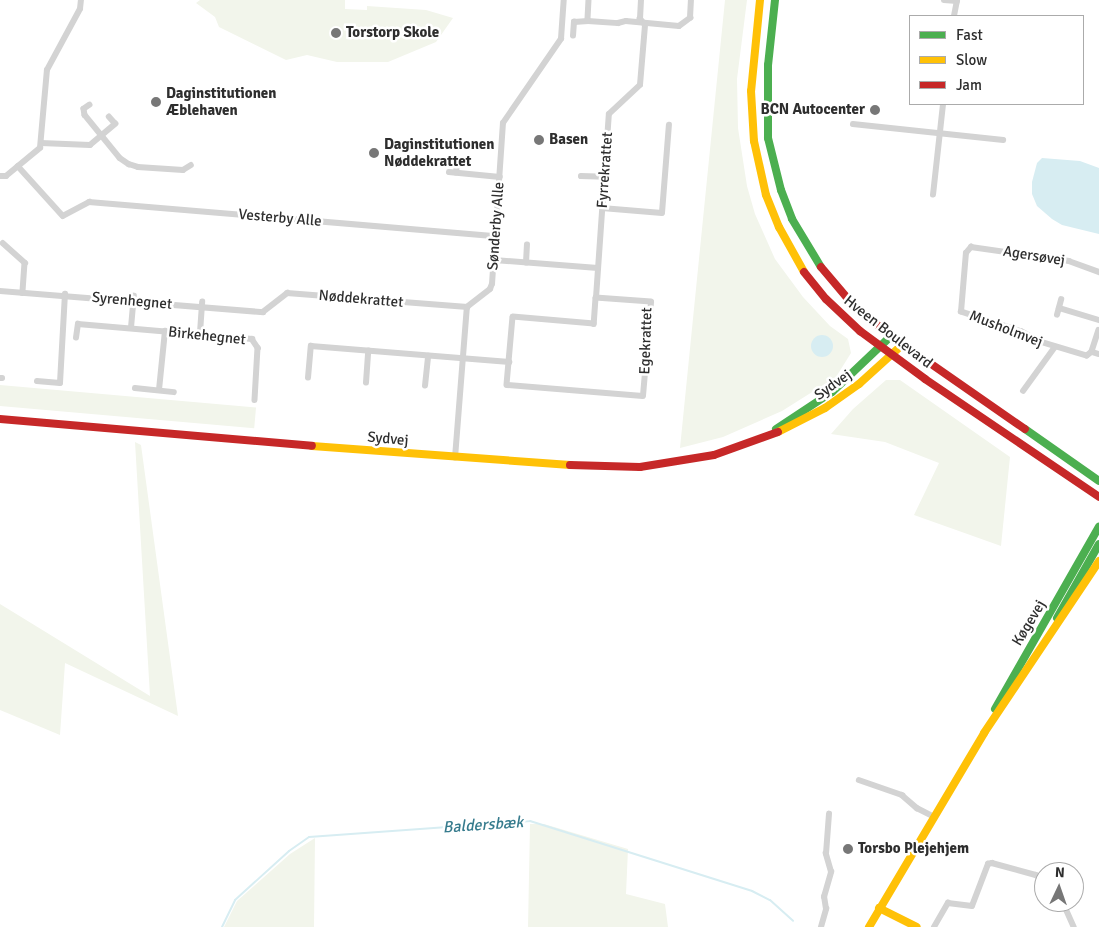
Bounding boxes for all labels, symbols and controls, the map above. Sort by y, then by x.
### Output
legend [909,15,1084,105]
place label: Torstorp Skole [346,24,439,42]
text: Fast [956,26,983,44]
marker: Torstorp Skole [330,27,342,39]
text: Slow [956,51,987,69]
text: Jam [956,76,982,94]
place label: Daginstitutionen Æblehaven [166,84,276,119]
marker: Daginstitutionen Æblehaven [150,96,162,108]
place label: BCN Autocenter [761,101,865,119]
marker: BCN Autocenter [869,104,881,116]
place label: Basen [549,131,588,149]
street label: Fyrrekrattet [593,131,617,209]
marker: Basen [533,134,545,146]
place label: Daginstitutionen Nøddekrattet [384,135,494,170]
marker: Daginstitutionen Nøddekrattet [368,147,380,159]
street label: Sønderby Alle [484,181,508,271]
street label: Vesterby Alle [238,205,322,231]
street label: Agersøvej [1002,242,1066,270]
street label: Nøddekrattet [318,286,404,312]
street label: Syrenhegnet [91,289,173,313]
street label: Hveen Boulevard [840,292,936,372]
street label: Egekrattet [636,307,656,375]
street label: Musholmvej [967,307,1045,351]
street label: Birkehegnet [167,323,247,349]
street label: Sydvej [811,366,855,404]
street label: Sydvej [367,428,409,450]
street label: Køgevej [1008,597,1050,649]
water label: Baldersbæk [442,813,524,837]
place label: Torsbo Plejehjem [858,840,969,858]
marker: Torsbo Plejehjem [842,843,854,855]
north arrow [1034,862,1084,912]
text: N [1054,864,1065,881]

